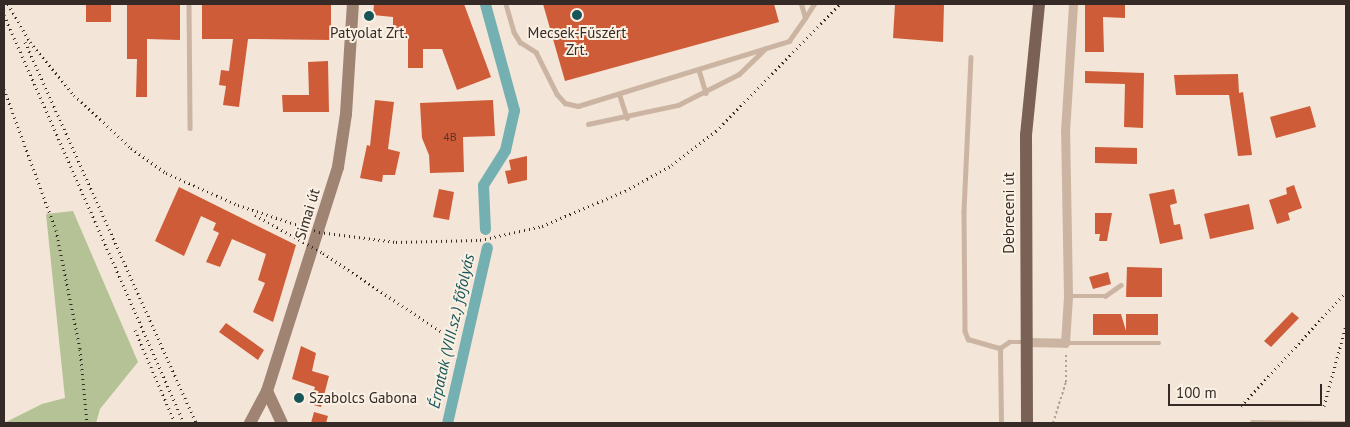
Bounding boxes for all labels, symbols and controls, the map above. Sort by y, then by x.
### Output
marker: Mecsek-Fűszért Zrt. [571,9,583,21]
marker: Patyolat Zrt. [363,10,375,22]
place label: Mecsek-Fűszért Zrt. [528,23,626,58]
place label: Patyolat Zrt. [330,24,408,42]
house number: 4B [443,130,457,144]
street label: Debreceni út [1000,172,1018,254]
street label: Simai út [291,186,323,242]
water label: Érpatak (VIII.sz.) főfolyás [424,252,478,410]
scale bar [1170,374,1324,406]
text: 100 m [1176,383,1217,402]
place label: Szabolcs Gabona [309,389,417,407]
marker: Szabolcs Gabona [293,392,305,404]

